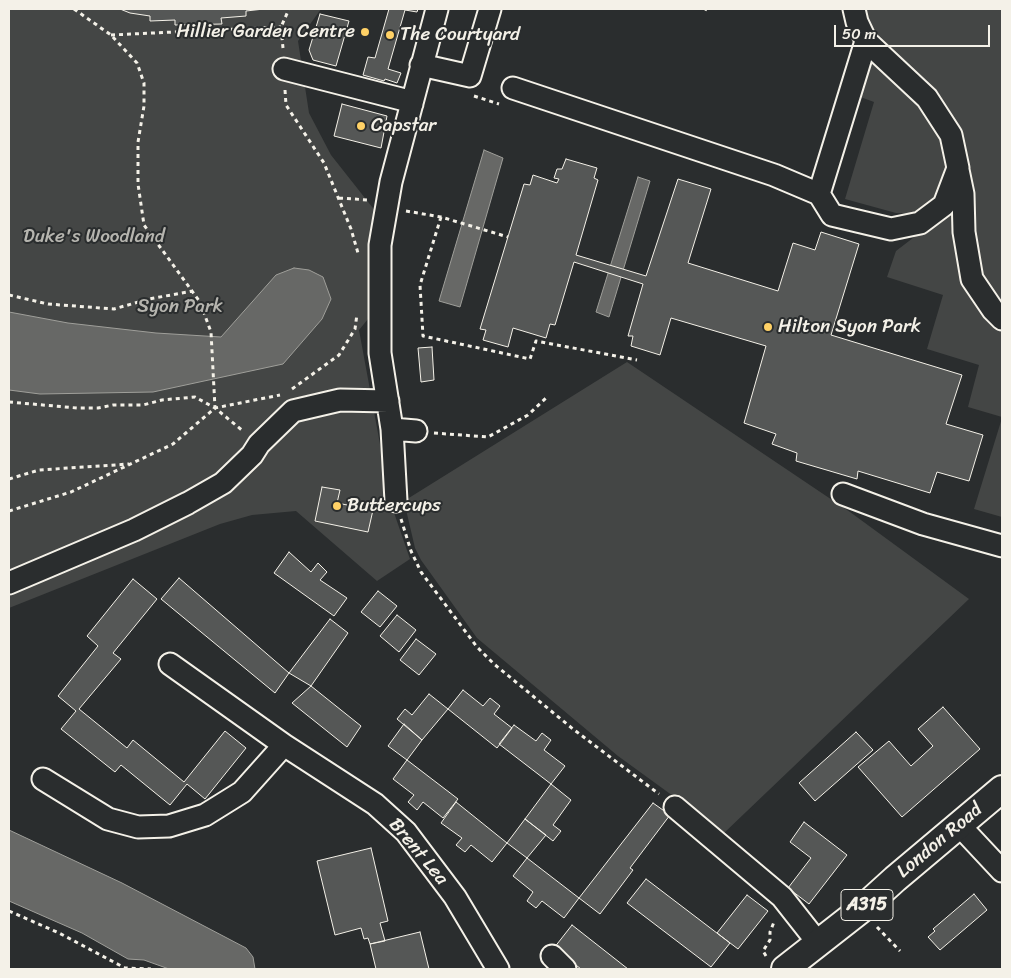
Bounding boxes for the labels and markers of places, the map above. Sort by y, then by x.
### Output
place label: Hillier Garden Centre [176,21,355,43]
place label: The Courtyard [400,24,520,46]
marker: Hillier Garden Centre [359,26,371,38]
marker: The Courtyard [384,29,396,41]
place label: Capstar [371,115,436,137]
marker: Capstar [355,120,367,132]
place label: Hilton Syon Park [778,316,921,338]
marker: Hilton Syon Park [762,321,774,333]
place label: Buttercups [347,495,441,517]
marker: Buttercups [331,500,343,512]

